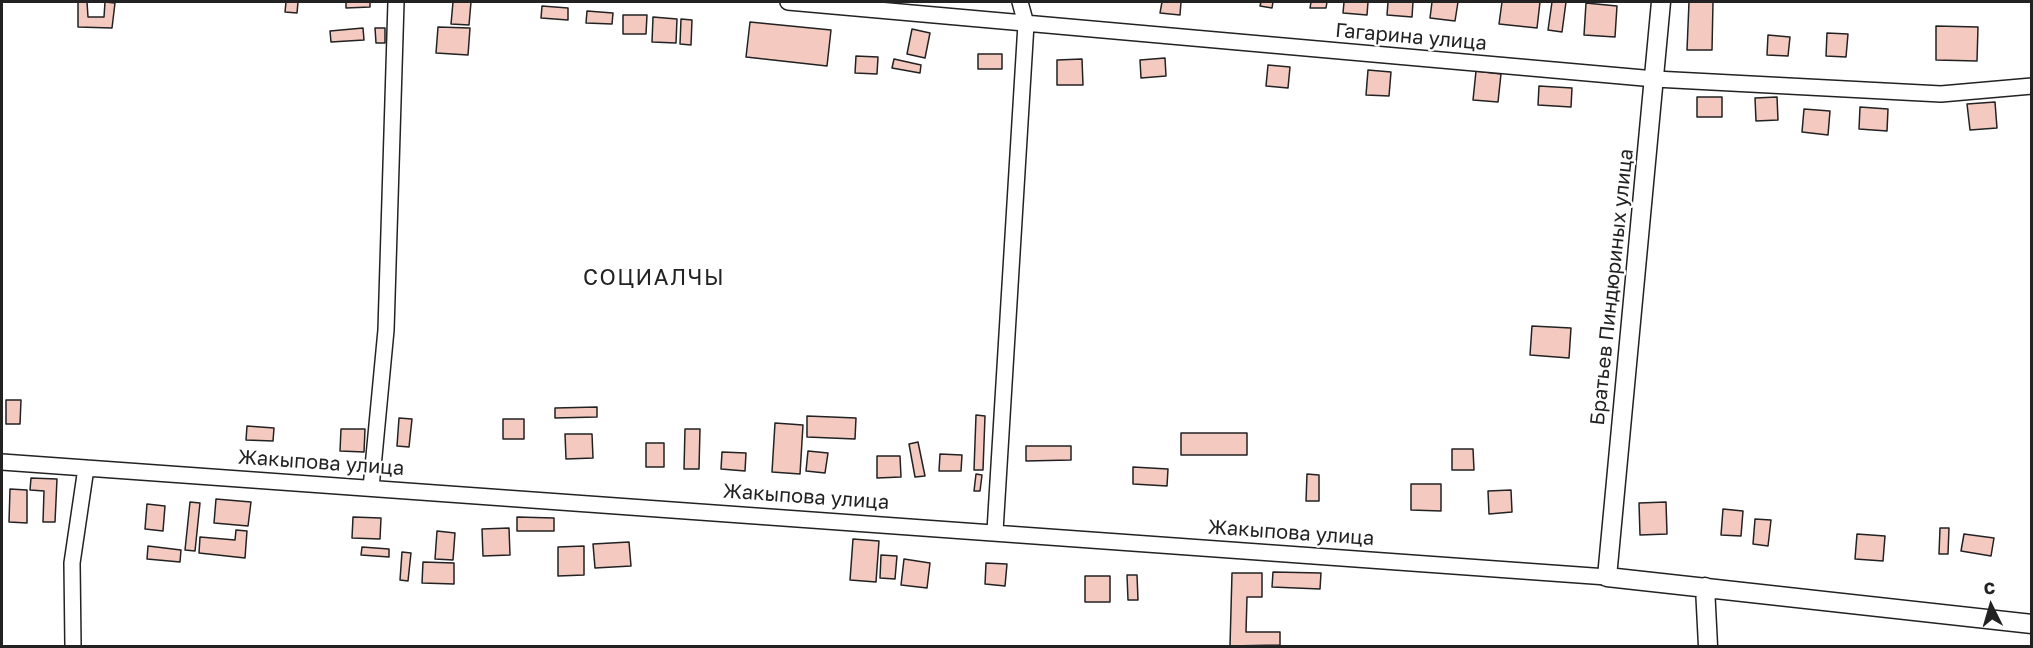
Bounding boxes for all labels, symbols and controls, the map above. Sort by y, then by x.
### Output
street label: Гагарина улица [1334,18,1488,56]
street label: Братьев Пиндюриных улица [1586,148,1638,426]
district label: СОЦИАЛЧЫ [583,265,725,291]
street label: Жакыпова улица [237,445,405,481]
street label: Жакыпова улица [722,479,890,515]
street label: Жакыпова улица [1207,515,1375,551]
north arrow [1961,576,2021,636]
text: С [1983,578,1996,599]

